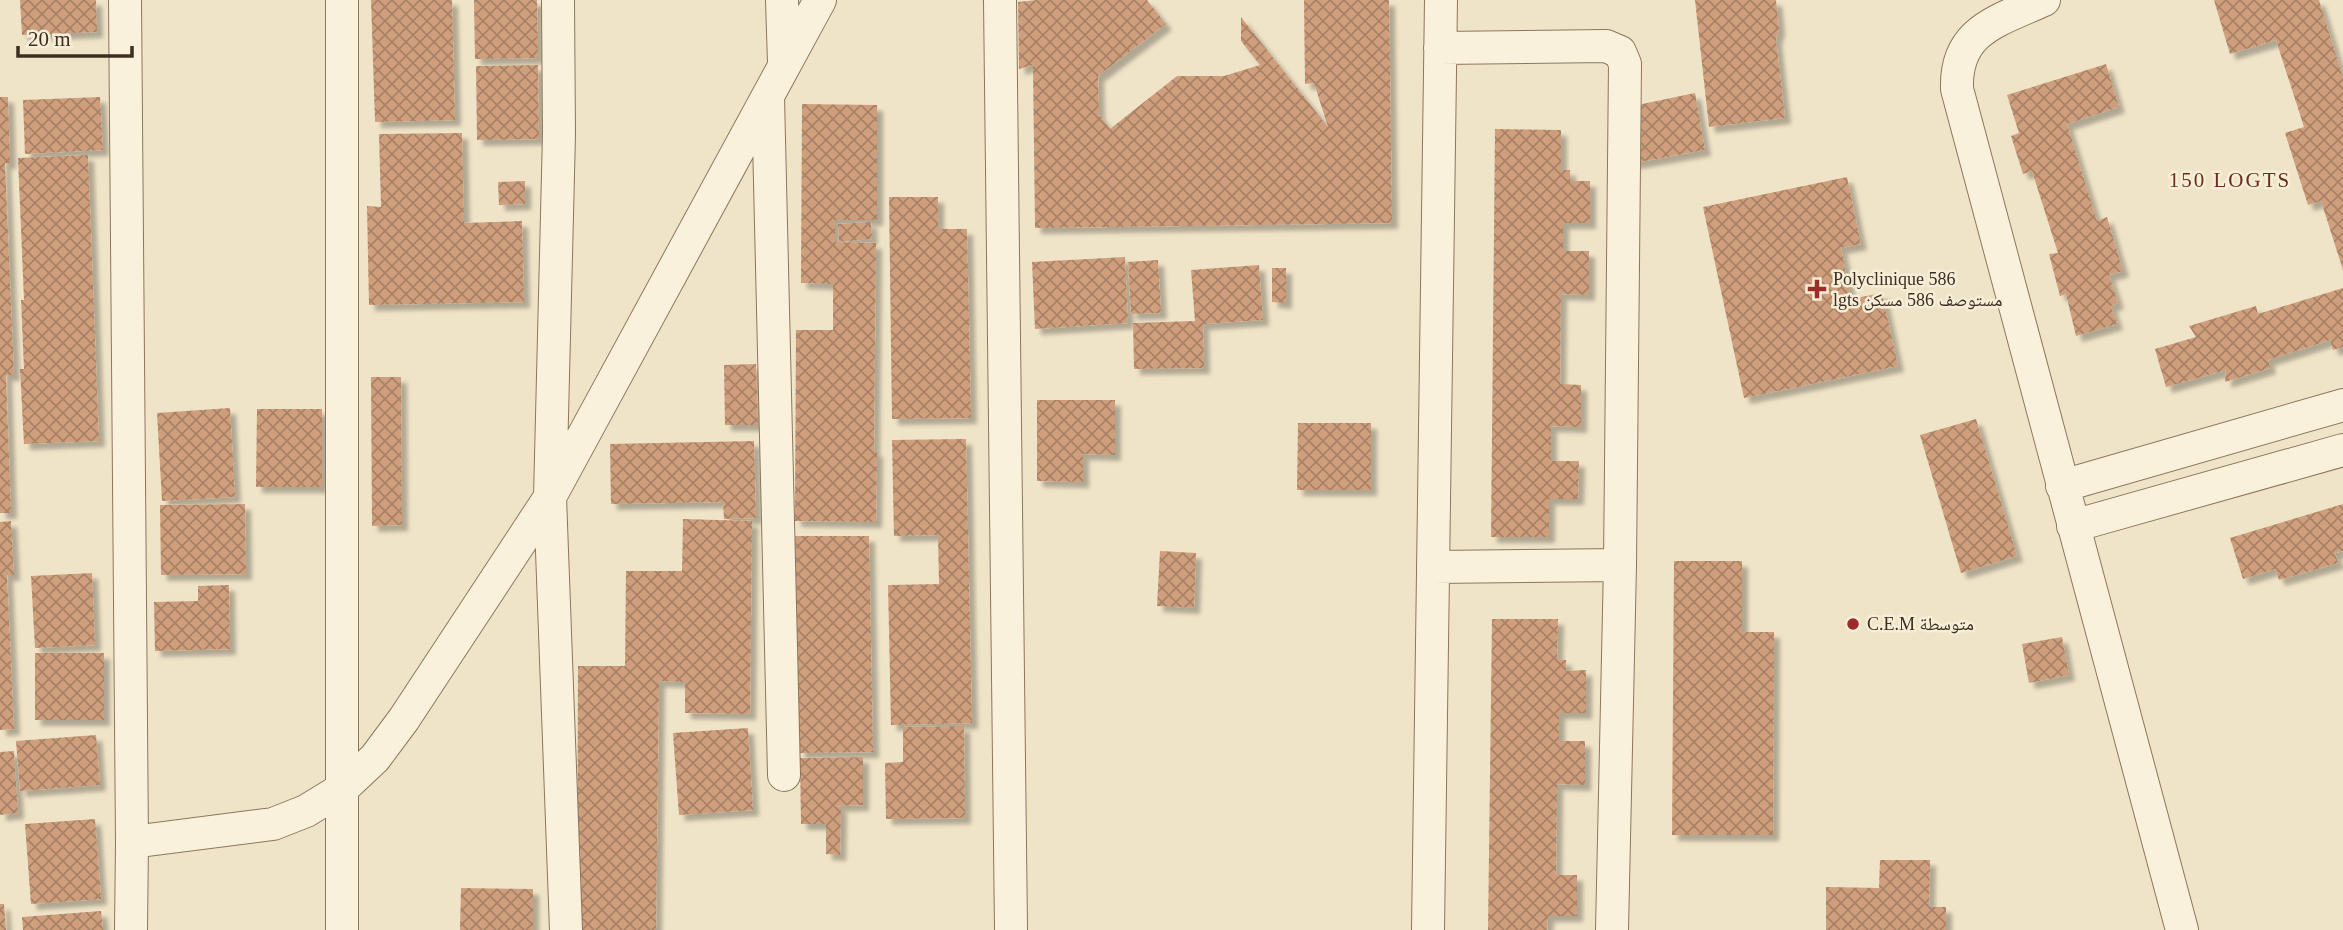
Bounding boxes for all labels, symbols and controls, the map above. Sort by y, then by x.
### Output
scale bar [18,14,131,58]
text: 20 m [28,27,71,51]
district label: 150 LOGTS [2169,168,2291,192]
place label: Polyclinique 586 lgts مستوصف 586 مسكن [1833,269,2002,311]
marker: Polyclinique 586 lgts مستوصف 586 مسكن [1807,279,1827,299]
place label: C.E.M متوسطة [1867,614,1974,634]
marker: C.E.M متوسطة [1845,616,1861,632]

